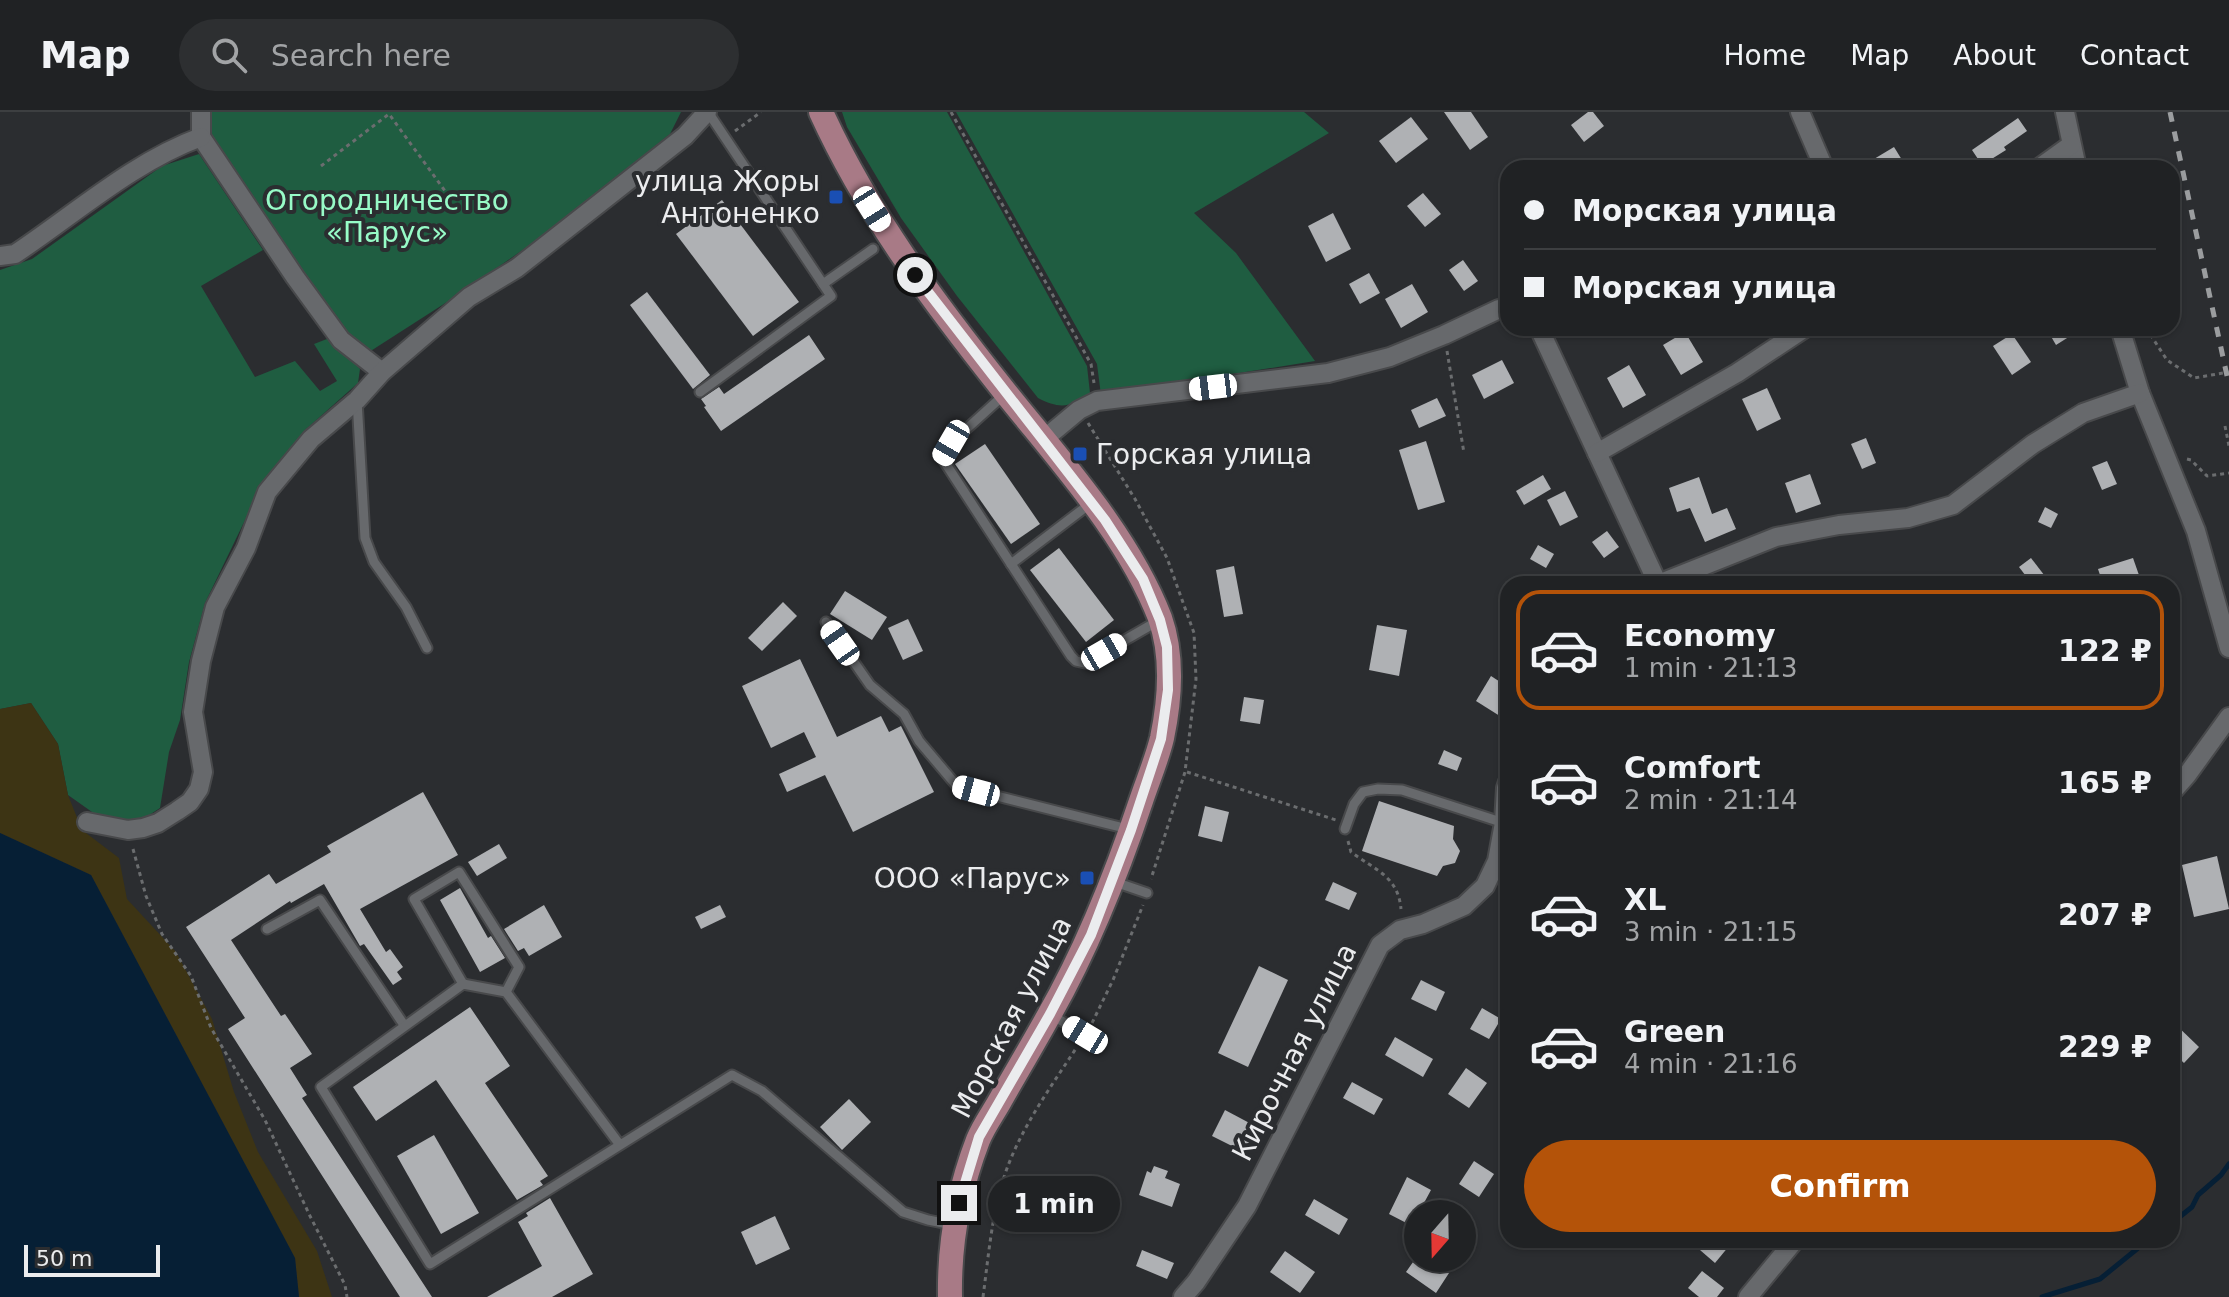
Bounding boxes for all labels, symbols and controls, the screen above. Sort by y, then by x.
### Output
search box [179,19,739,91]
text: Map [40,33,131,77]
icon: search [207,33,251,77]
text: Search here [271,38,451,73]
text: Home [1723,39,1806,72]
text: Map [1850,39,1909,72]
text: About [1953,39,2036,72]
text: Contact [2080,39,2189,72]
place label: улица Жоры Антоненко [635,165,820,230]
car [849,182,895,236]
park label: Огородничество «Парус» [265,184,509,249]
marker: улица Жоры Антоненко [827,188,845,206]
text: Морская улица [1572,193,1837,228]
route start [897,257,933,293]
text: Морская улица [1572,270,1837,305]
car [1188,372,1238,402]
car [929,416,973,470]
place label: Горская улица [1096,438,1312,471]
marker: Горская улица [1071,445,1089,463]
icon: car [1528,614,1600,686]
car [816,616,864,670]
text: Economy [1624,618,1776,653]
car [1077,630,1131,674]
text: 122 ₽ [2058,633,2152,668]
text: 1 min · 21:13 [1624,653,1798,683]
icon: car [1528,746,1600,818]
text: Comfort [1624,750,1761,785]
text: 165 ₽ [2058,765,2152,800]
car [950,773,1002,809]
text: 2 min · 21:14 [1624,785,1798,815]
place label: ООО «Парус» [874,862,1071,895]
marker: ООО «Парус» [1078,869,1096,887]
icon: car [1528,878,1600,950]
text: XL [1624,882,1666,917]
text: 207 ₽ [2058,897,2152,932]
street label: Морская улица [944,911,1078,1123]
text: 3 min · 21:15 [1624,917,1798,947]
street label: Кирочная улица [1225,938,1364,1166]
icon: car [1528,1010,1600,1082]
car [1058,1012,1112,1058]
text: Green [1624,1014,1725,1049]
text: 229 ₽ [2058,1029,2152,1064]
text: 4 min · 21:16 [1624,1049,1798,1079]
button: Confirm [1524,1140,2156,1232]
callout: 1 min [987,1175,1119,1231]
route end [941,1185,977,1221]
text: 1 min [1013,1189,1095,1219]
north arrow [1404,1200,1476,1272]
map controls [1404,1200,1476,1272]
scale bar [24,1241,160,1277]
text: 50 m [36,1246,92,1271]

